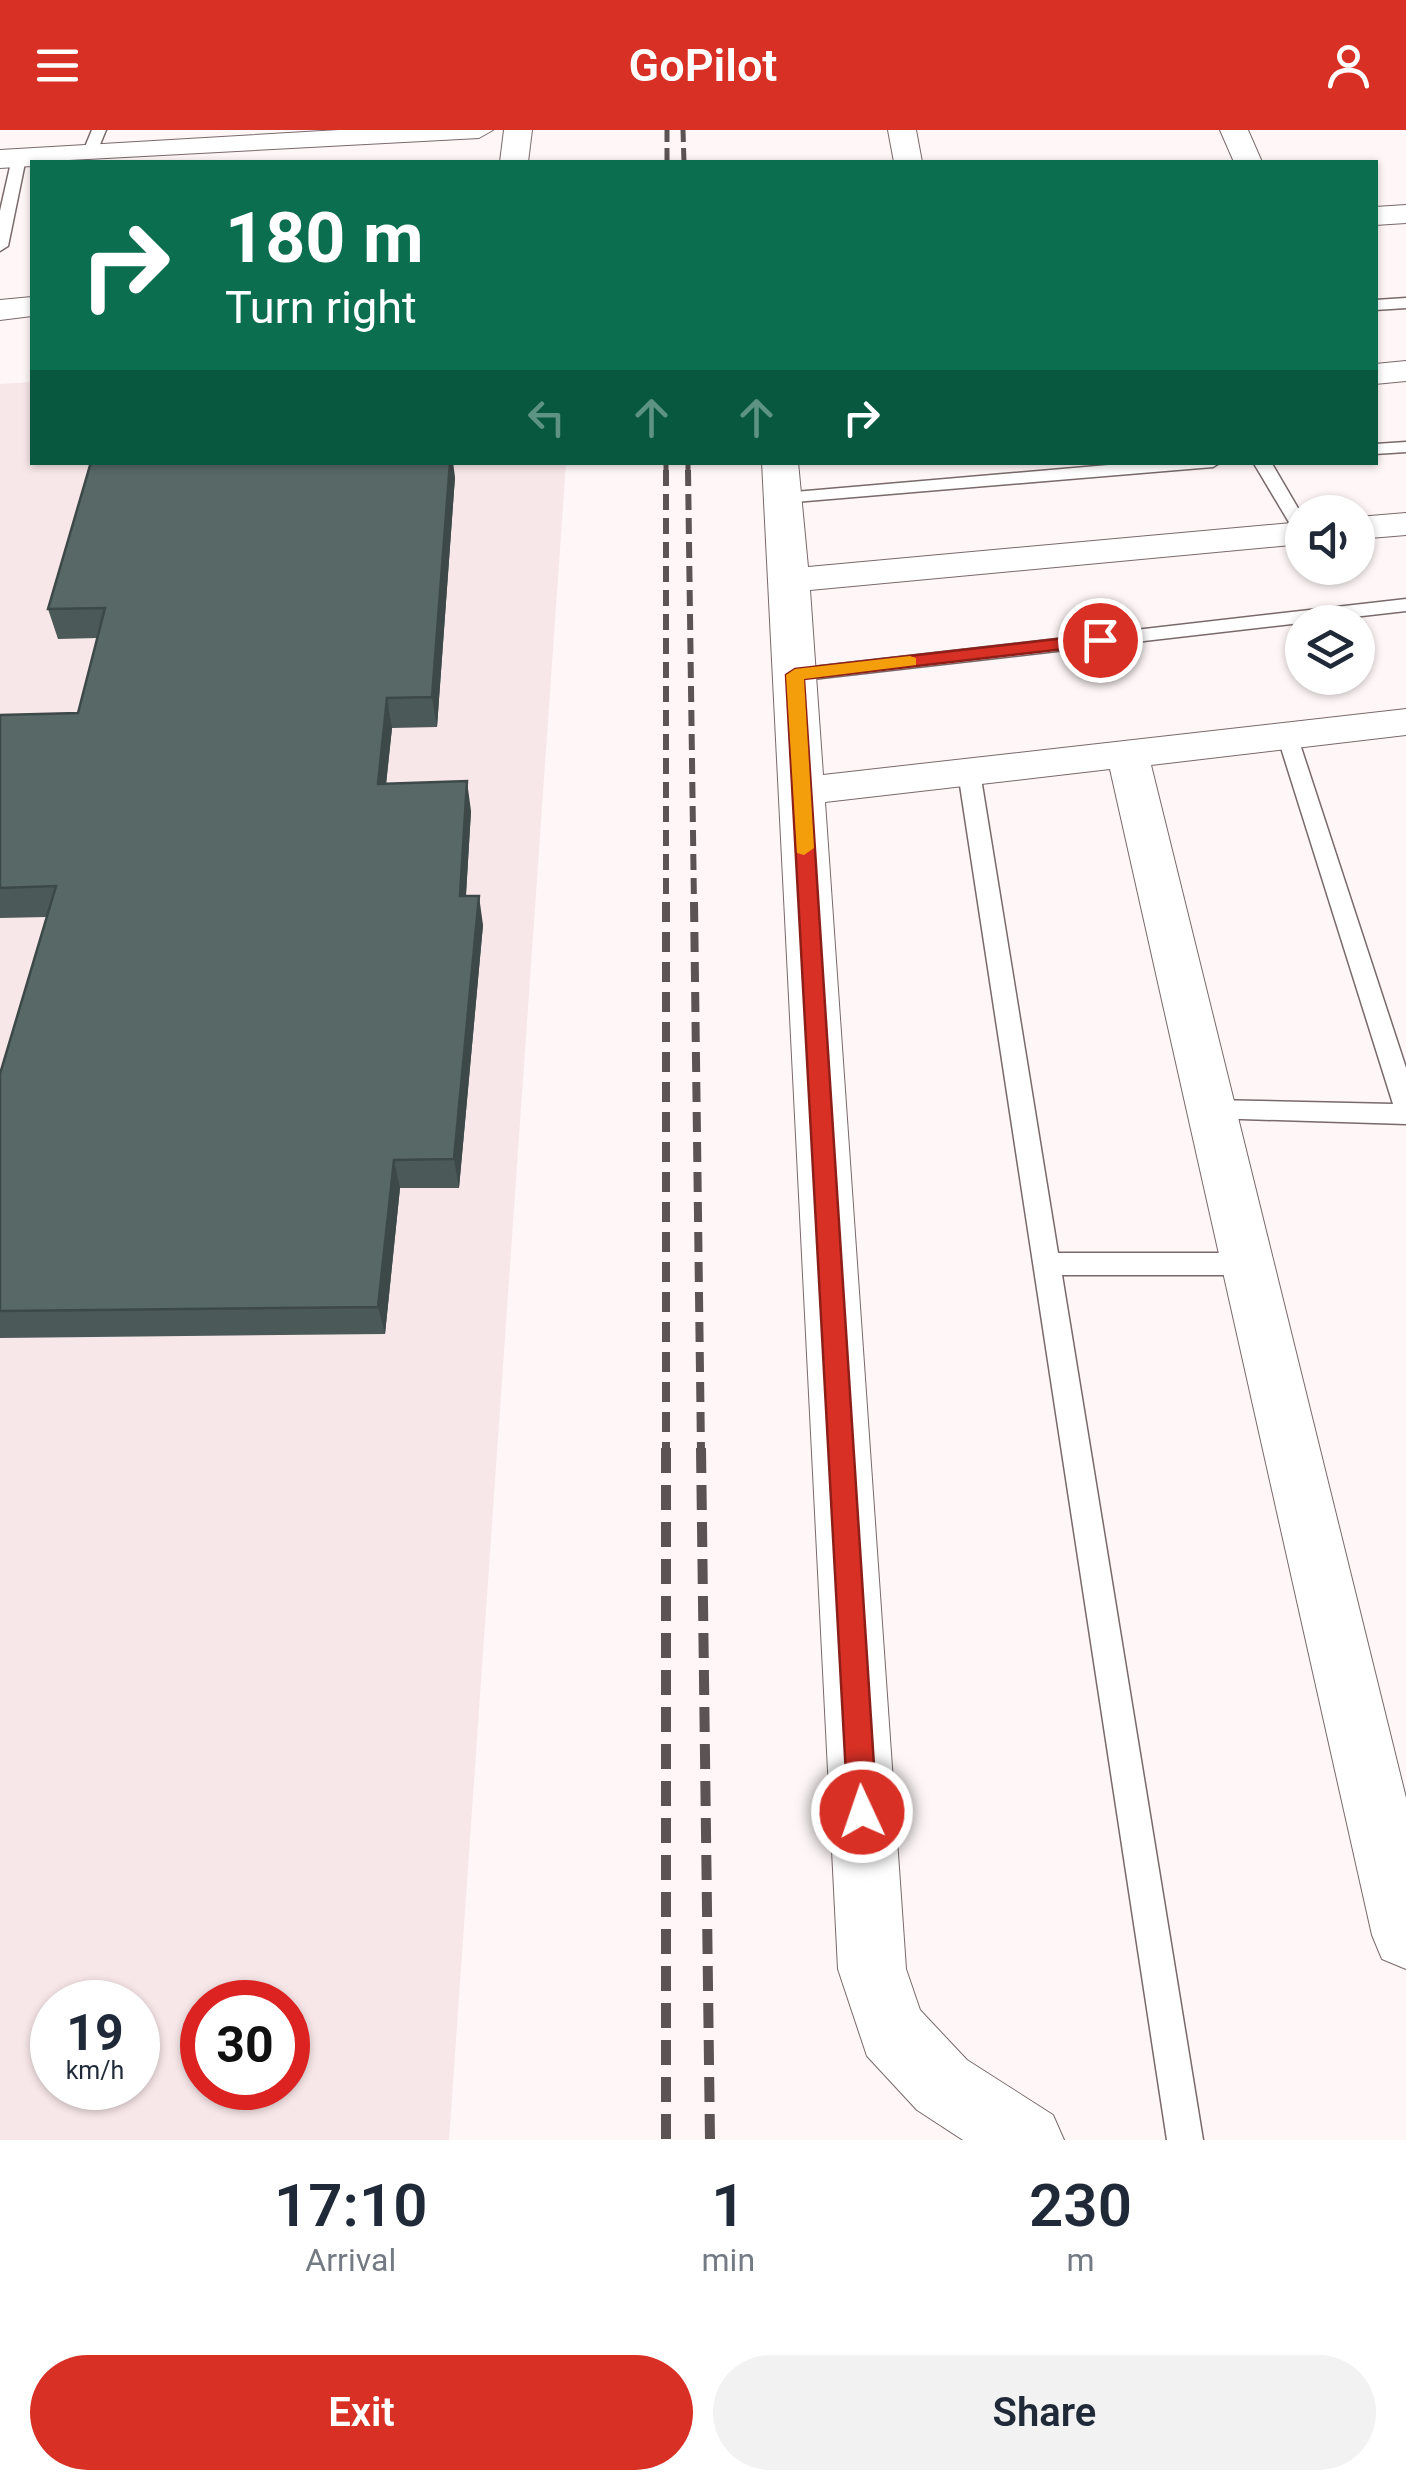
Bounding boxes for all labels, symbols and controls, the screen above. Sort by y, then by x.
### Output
icon: menu [30,38,85,93]
icon: person [1321,38,1376,93]
text: GoPilot [629,39,777,92]
text: 180 m [225,197,424,279]
icon: right [60,200,190,330]
text: Turn right [225,281,417,334]
icon: left [519,390,574,445]
icon: ahead [624,390,679,445]
icon: ahead [729,390,784,445]
icon: right [834,390,889,445]
map controls [1285,495,1375,695]
button: sound [1285,495,1375,585]
pin [1058,598,1143,683]
button: layers [1285,605,1375,695]
icon: arrive [1073,613,1128,668]
position arrow [810,1760,914,1864]
speed limit sign: 30 [180,1980,310,2110]
text: 19 [66,2004,124,2062]
text: km/h [66,2056,124,2085]
text: 17:10 [274,2170,428,2241]
text: 1 [711,2170,745,2241]
text: 230 [1029,2170,1132,2241]
text: Arrival [305,2241,396,2279]
text: min [702,2241,755,2279]
text: m [1066,2241,1095,2279]
button: Exit [30,2355,693,2470]
button: Share [713,2355,1376,2470]

